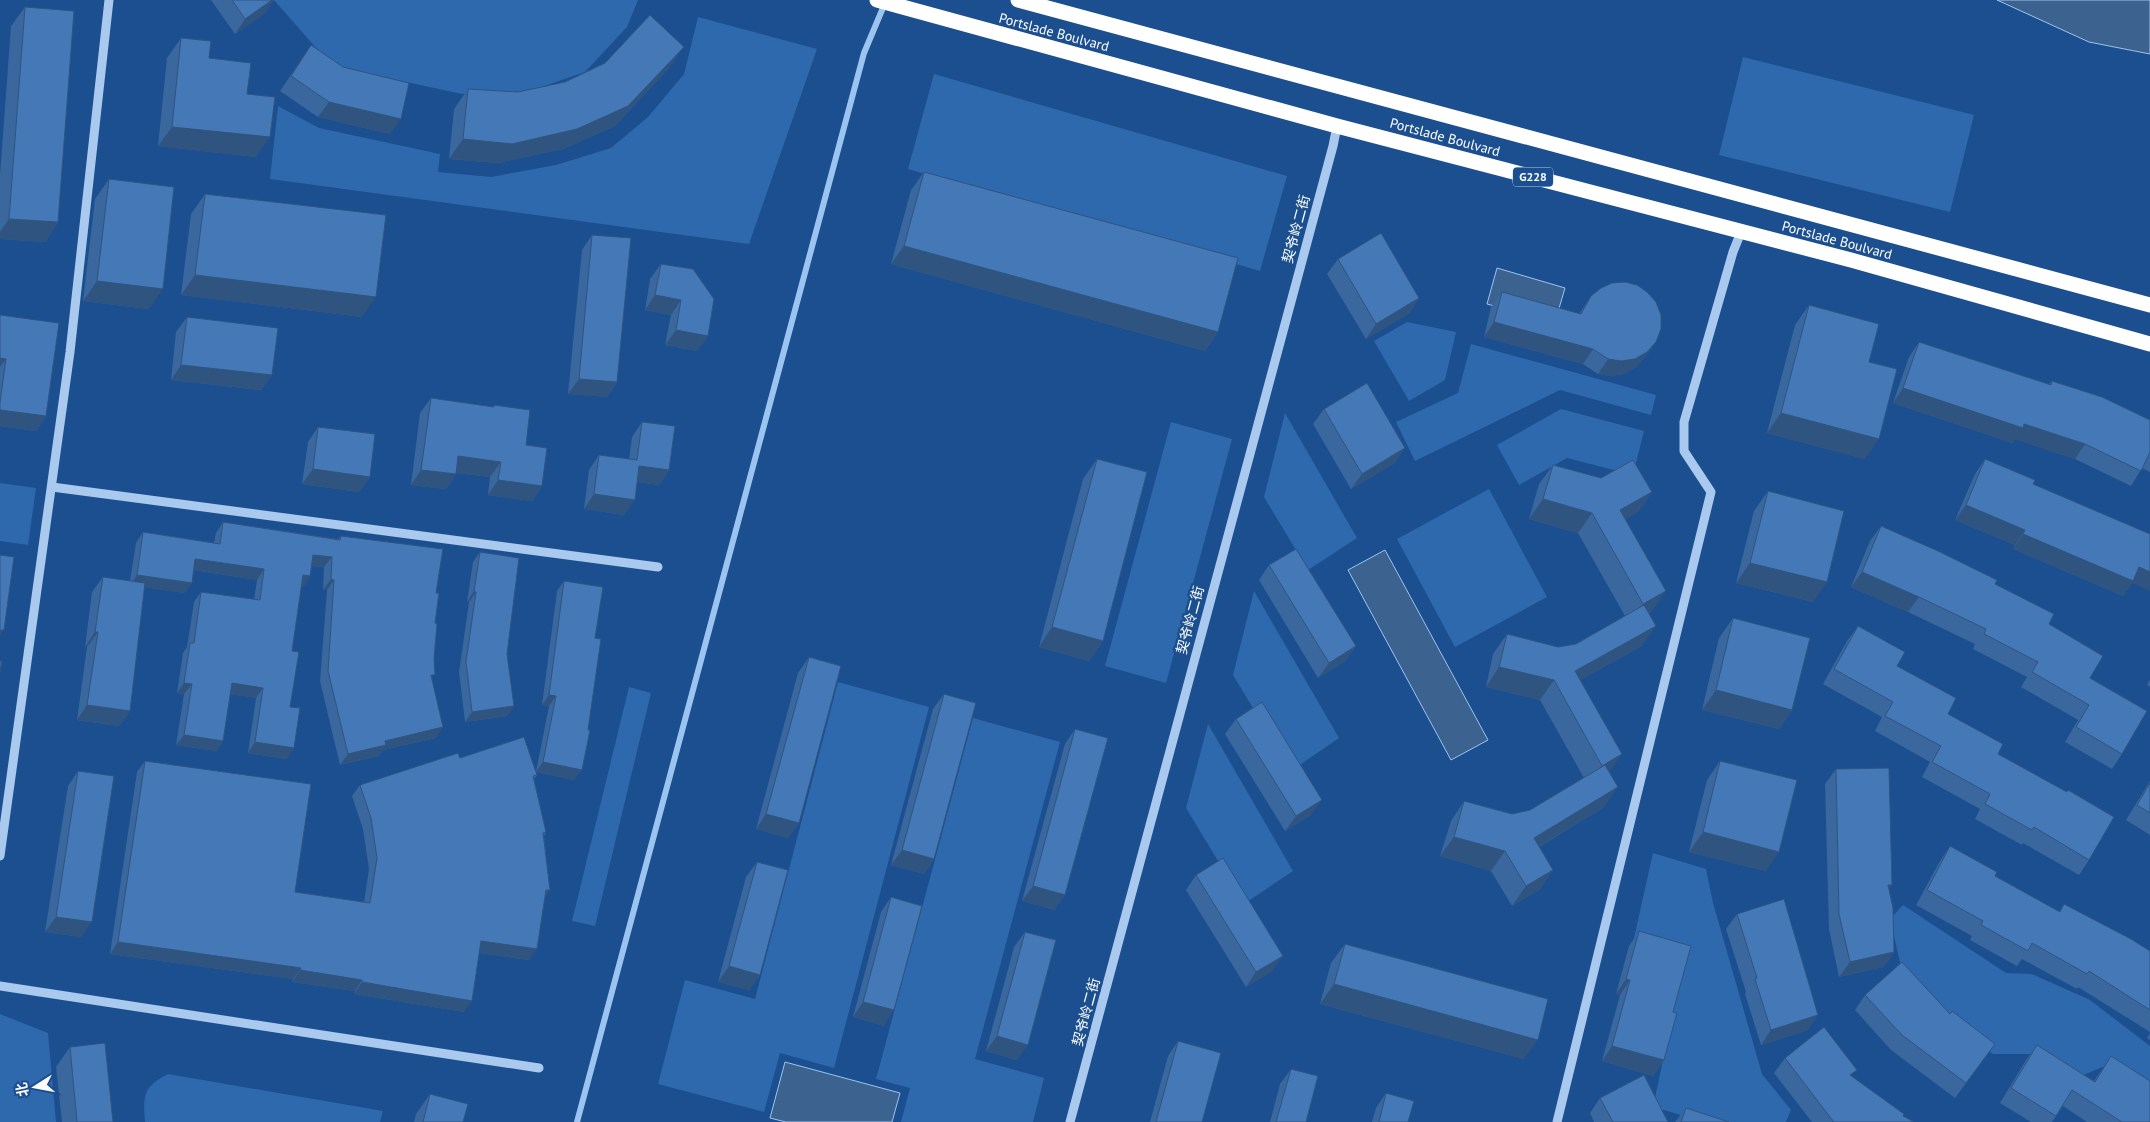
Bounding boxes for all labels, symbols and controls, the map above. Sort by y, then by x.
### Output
street label: Portslade Boulvard [997,9,1111,55]
street label: Portslade Boulvard [1388,114,1502,160]
road number: G228 [1513,168,1553,186]
street label: 契爷岭二街 [1278,193,1314,265]
street label: Portslade Boulvard [1780,217,1894,263]
street label: 契爷岭二街 [1172,584,1208,656]
street label: 契爷岭二街 [1068,976,1104,1048]
north arrow [10,1062,60,1112]
text: 北 [12,1081,32,1098]

